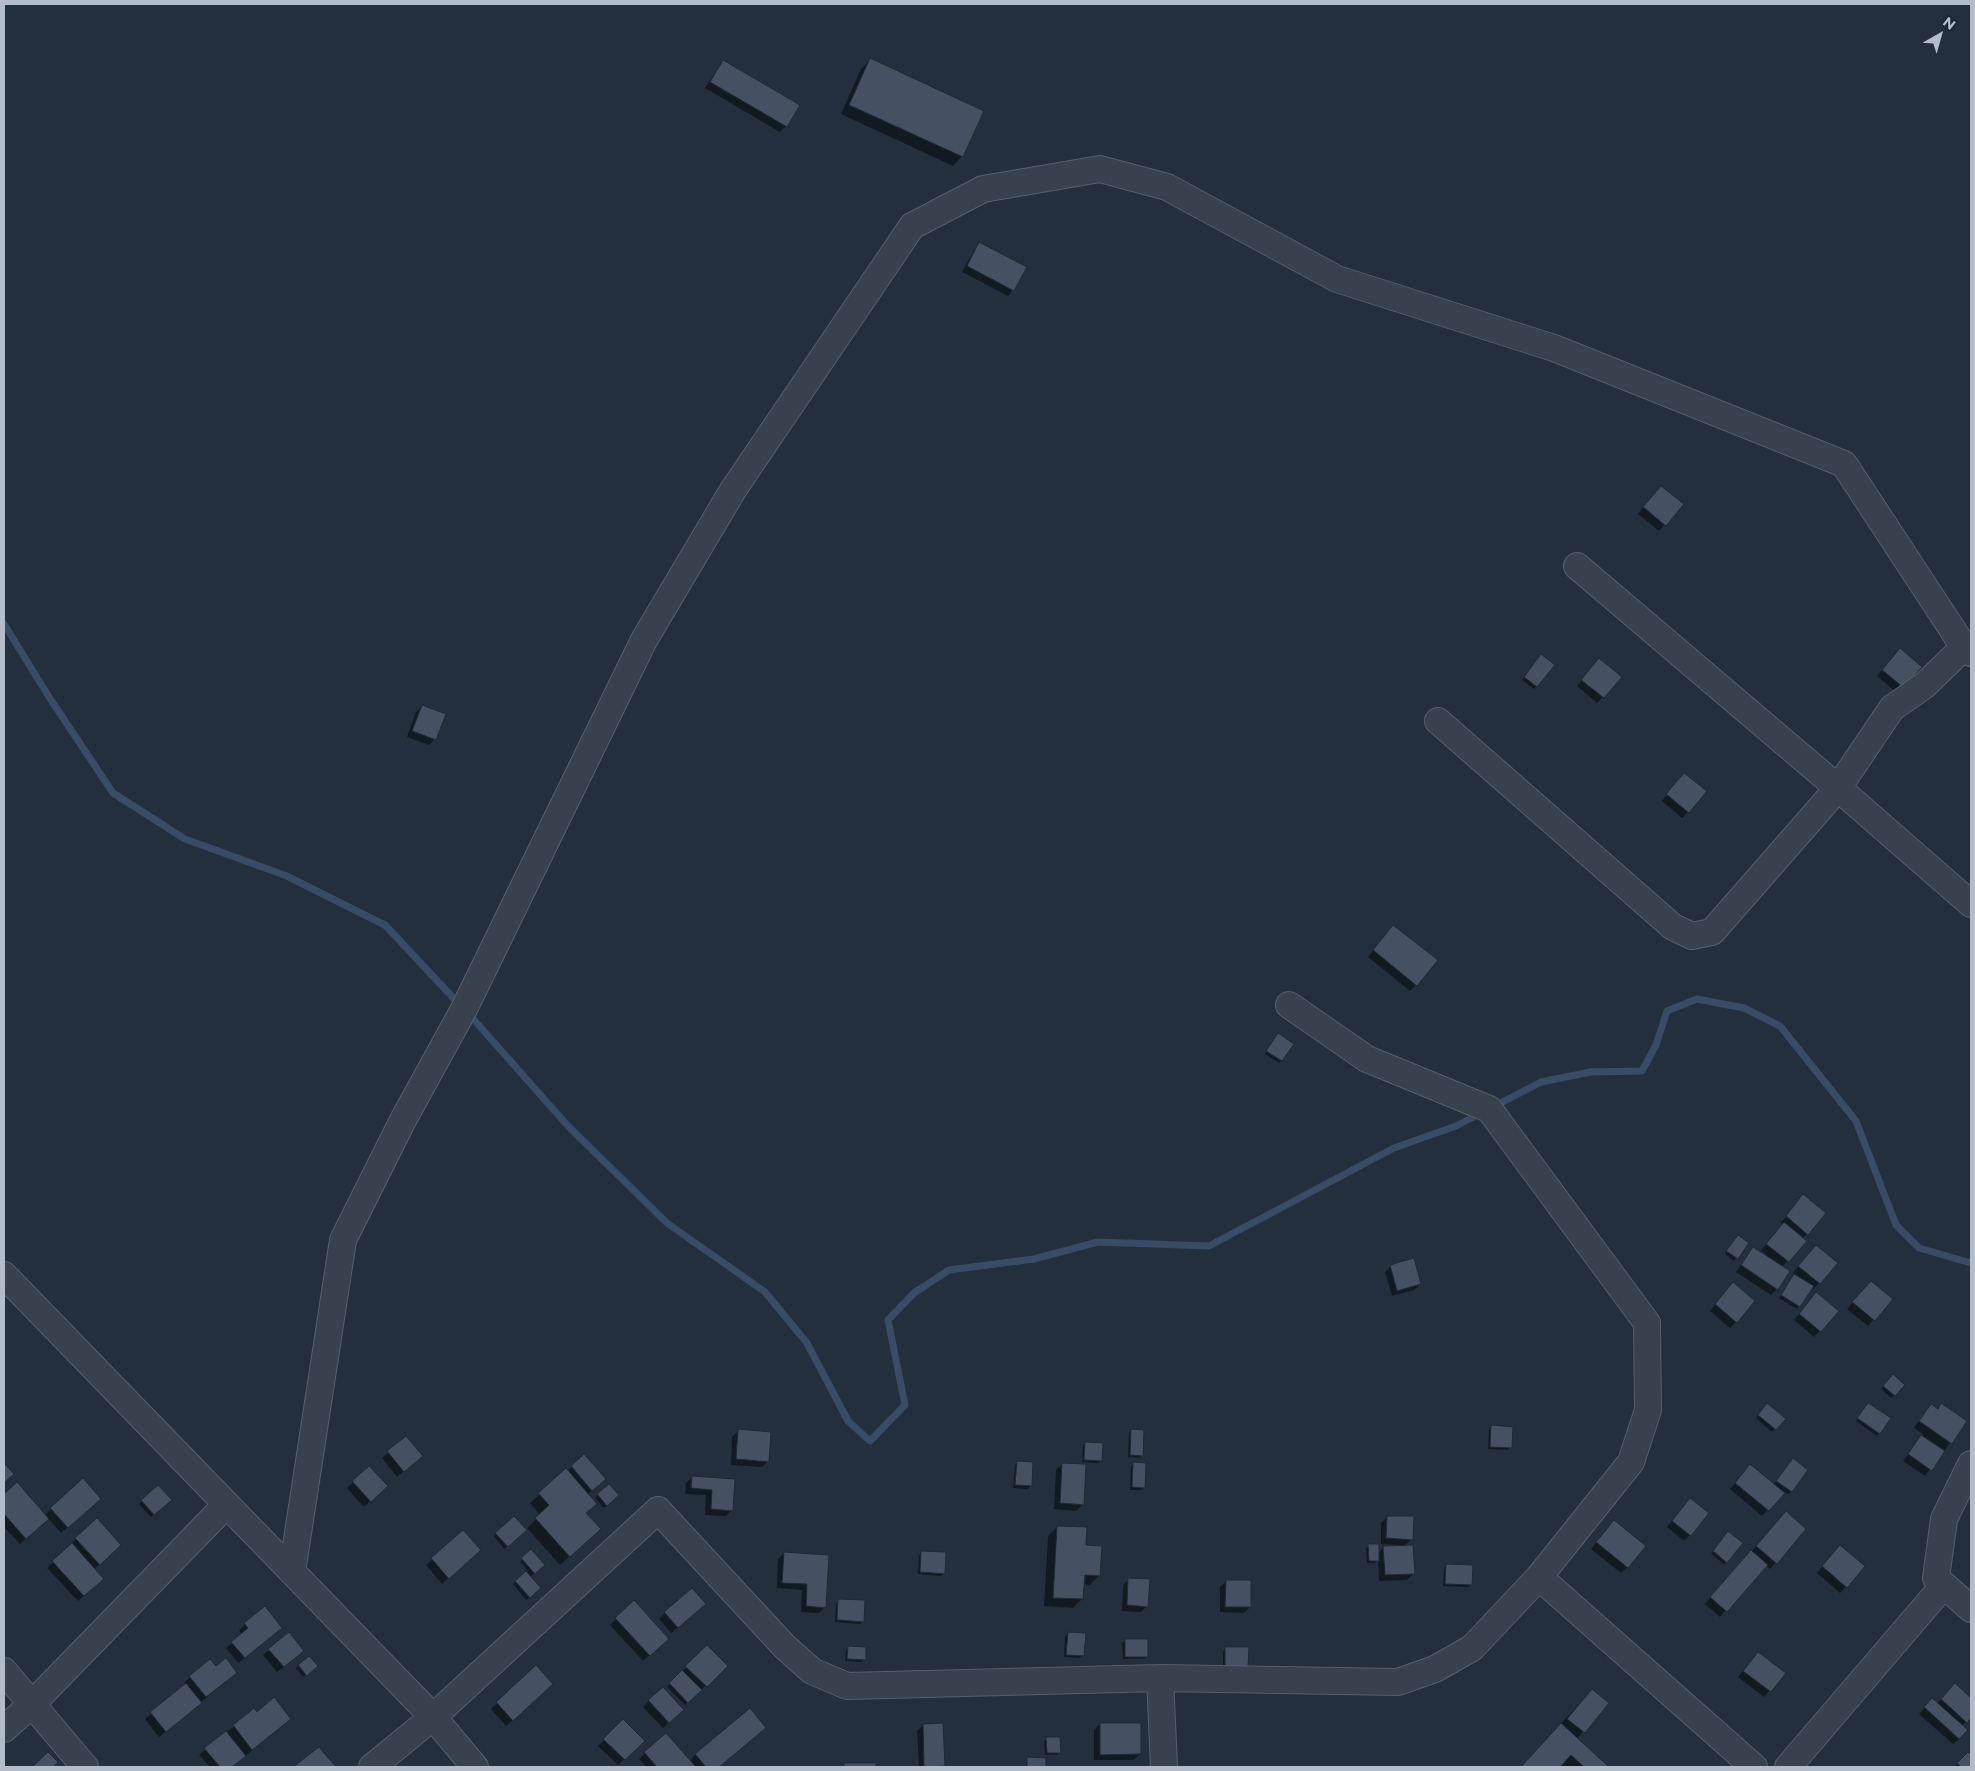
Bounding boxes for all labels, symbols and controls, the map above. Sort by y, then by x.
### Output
north arrow [1915,10,1965,60]
text: N [1939,13,1959,34]

